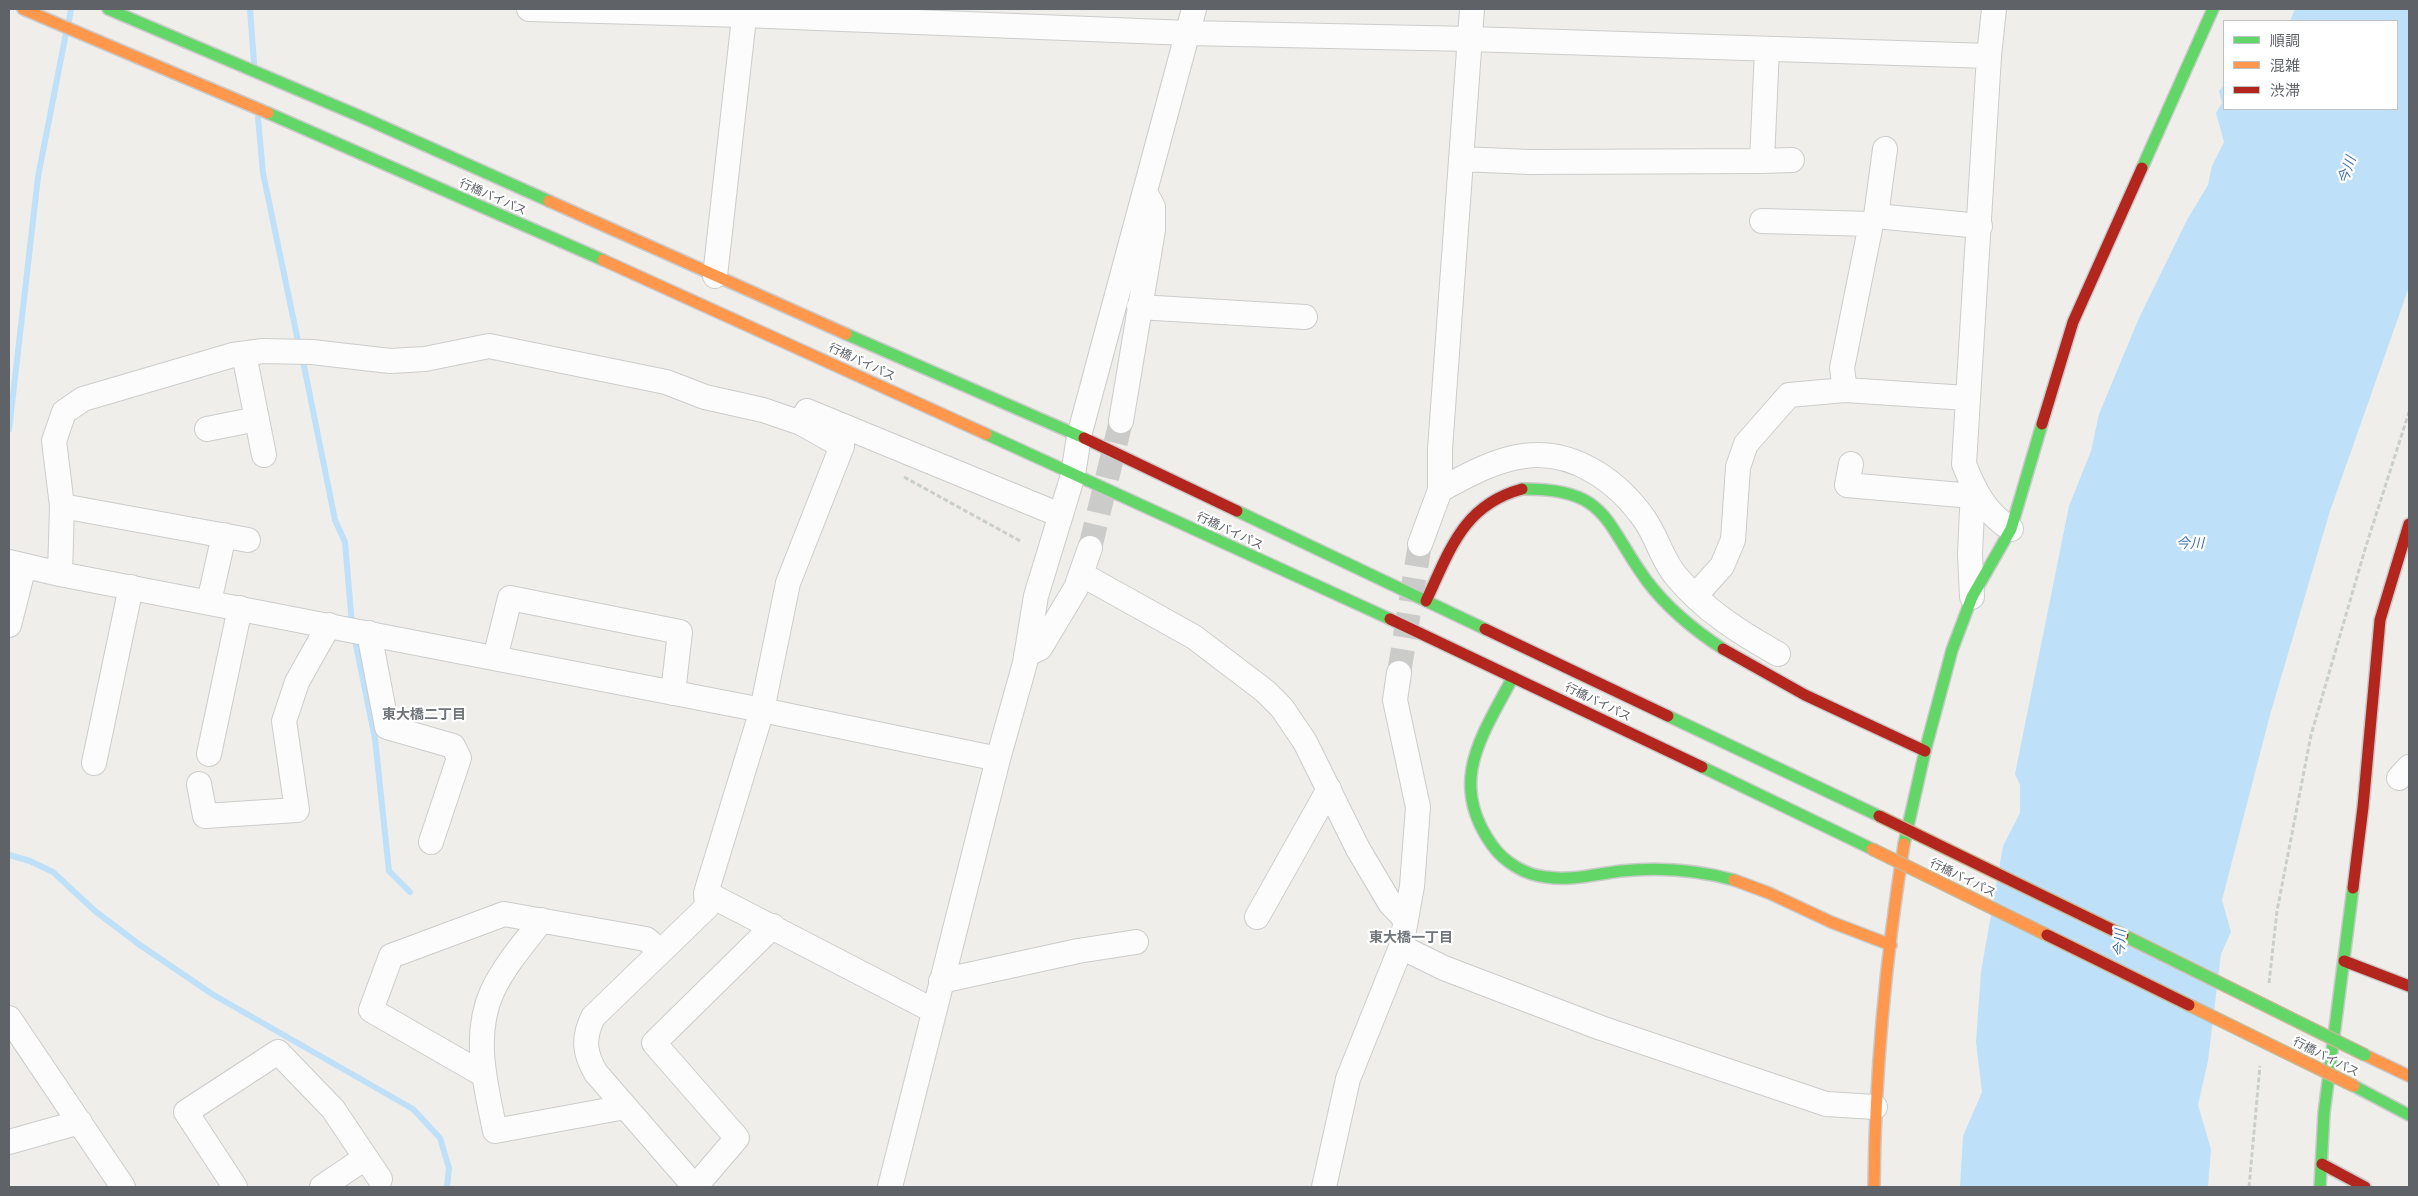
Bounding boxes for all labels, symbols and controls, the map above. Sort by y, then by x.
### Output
legend [2223,20,2398,110]
text: 順調 [2270,31,2300,49]
text: 混雑 [2270,56,2300,74]
text: 渋滞 [2270,81,2300,99]
water label: 今川 [2334,154,2360,186]
street label: 行橋バイパス [457,176,529,218]
street label: 行橋バイパス [826,340,898,384]
street label: 行橋バイパス [1194,509,1266,553]
water label: 今川 [2176,535,2204,551]
street label: 行橋バイパス [1562,680,1634,724]
district label: 東大橋二丁目 [382,706,466,722]
street label: 行橋バイパス [1927,856,1999,900]
district label: 東大橋一丁目 [1369,929,1453,945]
water label: 今川 [2111,929,2129,957]
street label: 行橋バイパス [2291,1034,2361,1080]

